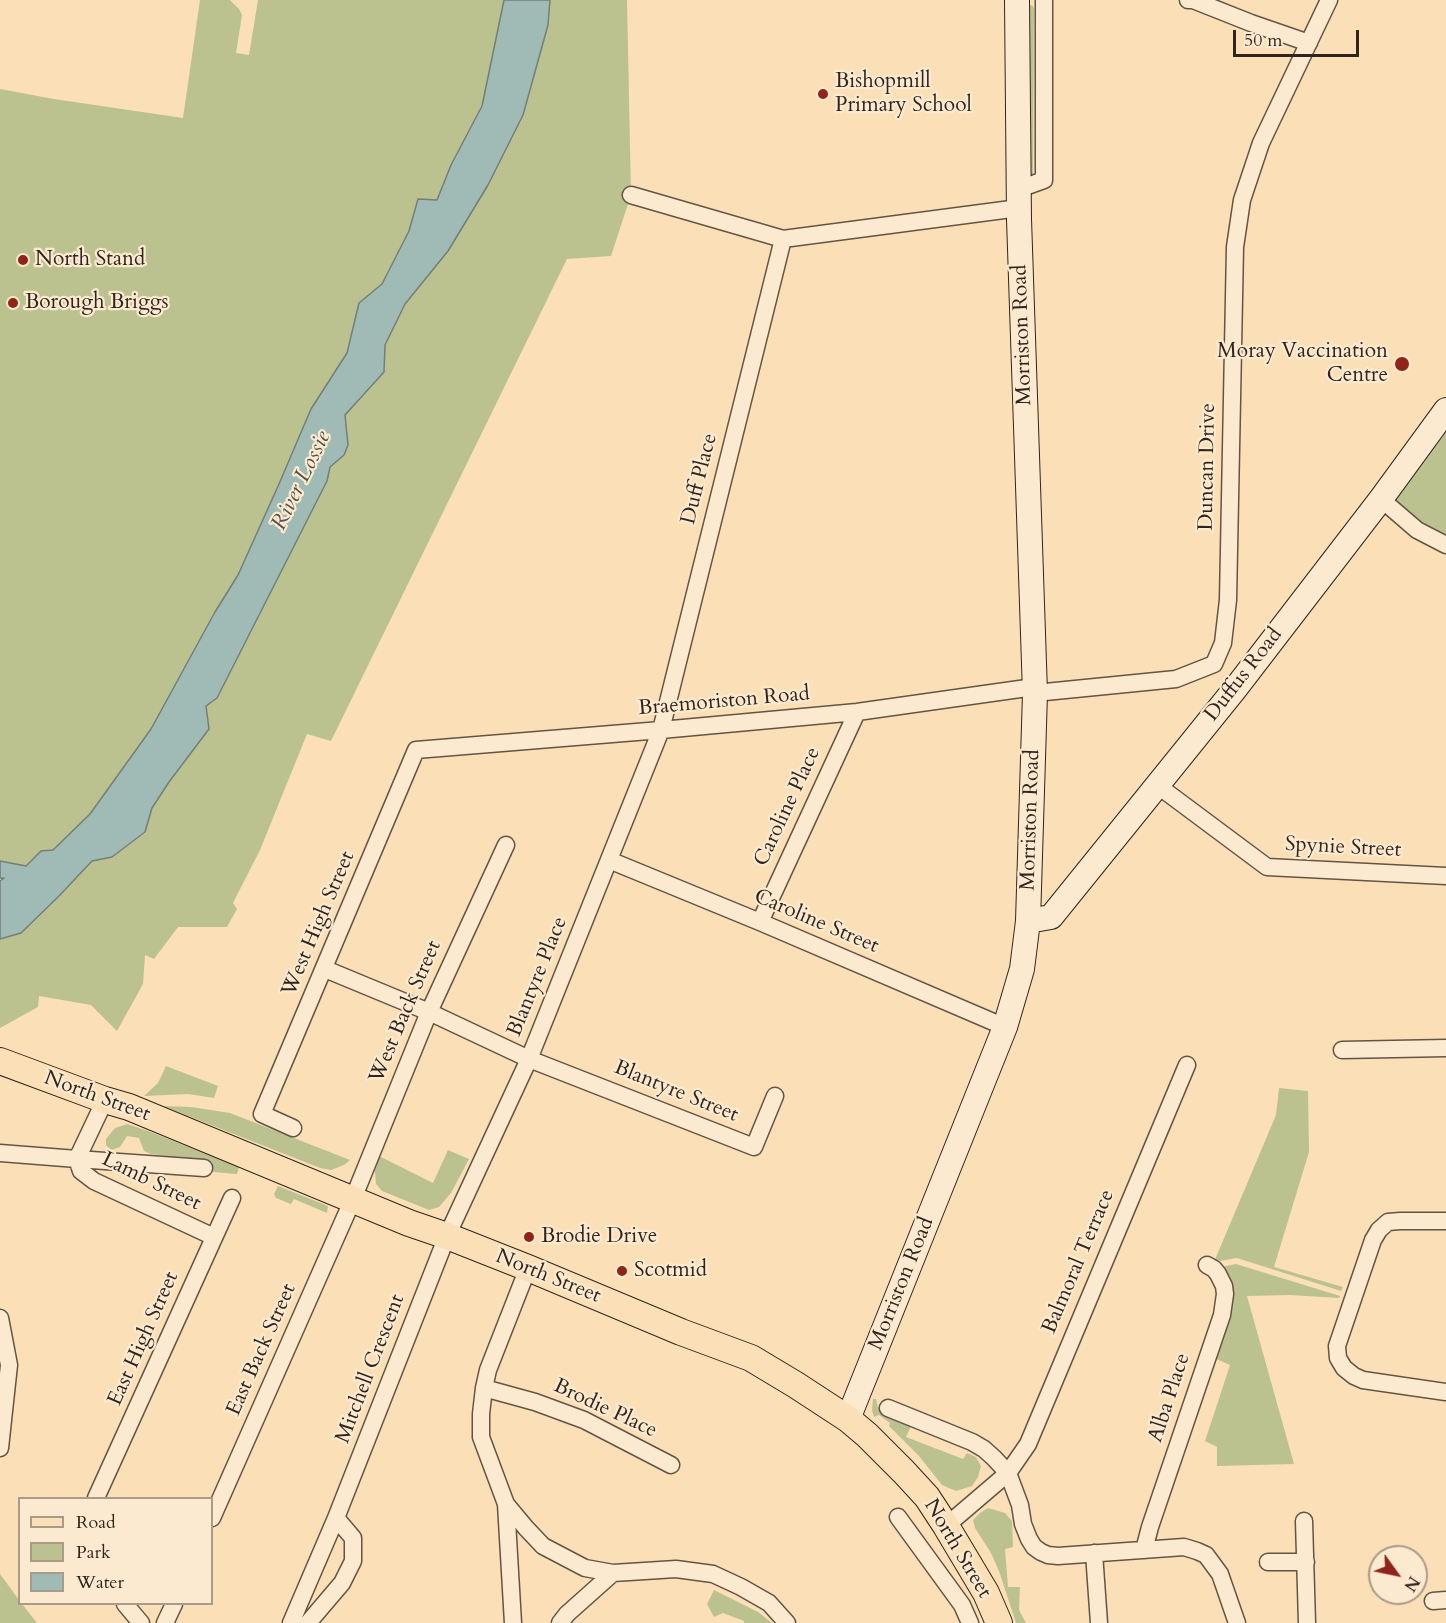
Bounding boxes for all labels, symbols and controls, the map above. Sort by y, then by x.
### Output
scale bar [1236,18,1362,56]
text: 50 m [1244,28,1283,53]
place label: Bishopmill Primary School [835,69,972,119]
marker: Bishopmill Primary School [816,87,830,101]
place label: North Stand [35,247,145,273]
marker: North Stand [16,253,30,267]
street label: Morriston Road [1008,264,1038,406]
place label: Borough Briggs [25,290,169,316]
marker: Borough Briggs [6,296,20,310]
place label: Moray Vaccination Centre [1217,339,1388,389]
marker: Moray Vaccination Centre [1393,355,1411,373]
street label: Duncan Drive [1194,403,1222,531]
water label: River Lossie [267,427,337,535]
street label: Duff Place [677,431,723,527]
street label: Duffus Road [1200,623,1288,727]
street label: Braemoriston Road [637,682,811,722]
street label: Caroline Place [749,743,827,871]
street label: Morriston Road [1016,749,1046,891]
street label: Spynie Street [1284,832,1402,864]
street label: West High Street [277,848,361,1000]
street label: Caroline Street [750,884,882,960]
street label: Blantyre Place [503,913,573,1041]
street label: West Back Street [365,937,447,1087]
street label: Blantyre Street [610,1056,742,1128]
street label: North Street [40,1066,154,1128]
street label: Lamb Street [97,1147,205,1217]
street label: Balmoral Terrace [1037,1186,1121,1338]
street label: Morriston Road [864,1214,940,1354]
place label: Brodie Drive [541,1224,657,1250]
marker: Brodie Drive [522,1230,536,1244]
street label: North Street [492,1244,604,1310]
place label: Scotmid [634,1258,707,1284]
marker: Scotmid [615,1264,629,1278]
street label: East High Street [103,1268,185,1410]
street label: East Back Street [222,1280,302,1420]
street label: Mitchell Crescent [331,1291,411,1447]
street label: Alba Place [1144,1350,1196,1446]
street label: Brodie Place [549,1374,661,1444]
street label: North Street [918,1495,996,1603]
legend [18,1497,213,1605]
text: Road [76,1510,116,1535]
text: Park [76,1540,111,1565]
north arrow [1368,1545,1428,1605]
text: Water [76,1570,124,1595]
text: N [1398,1572,1424,1596]

